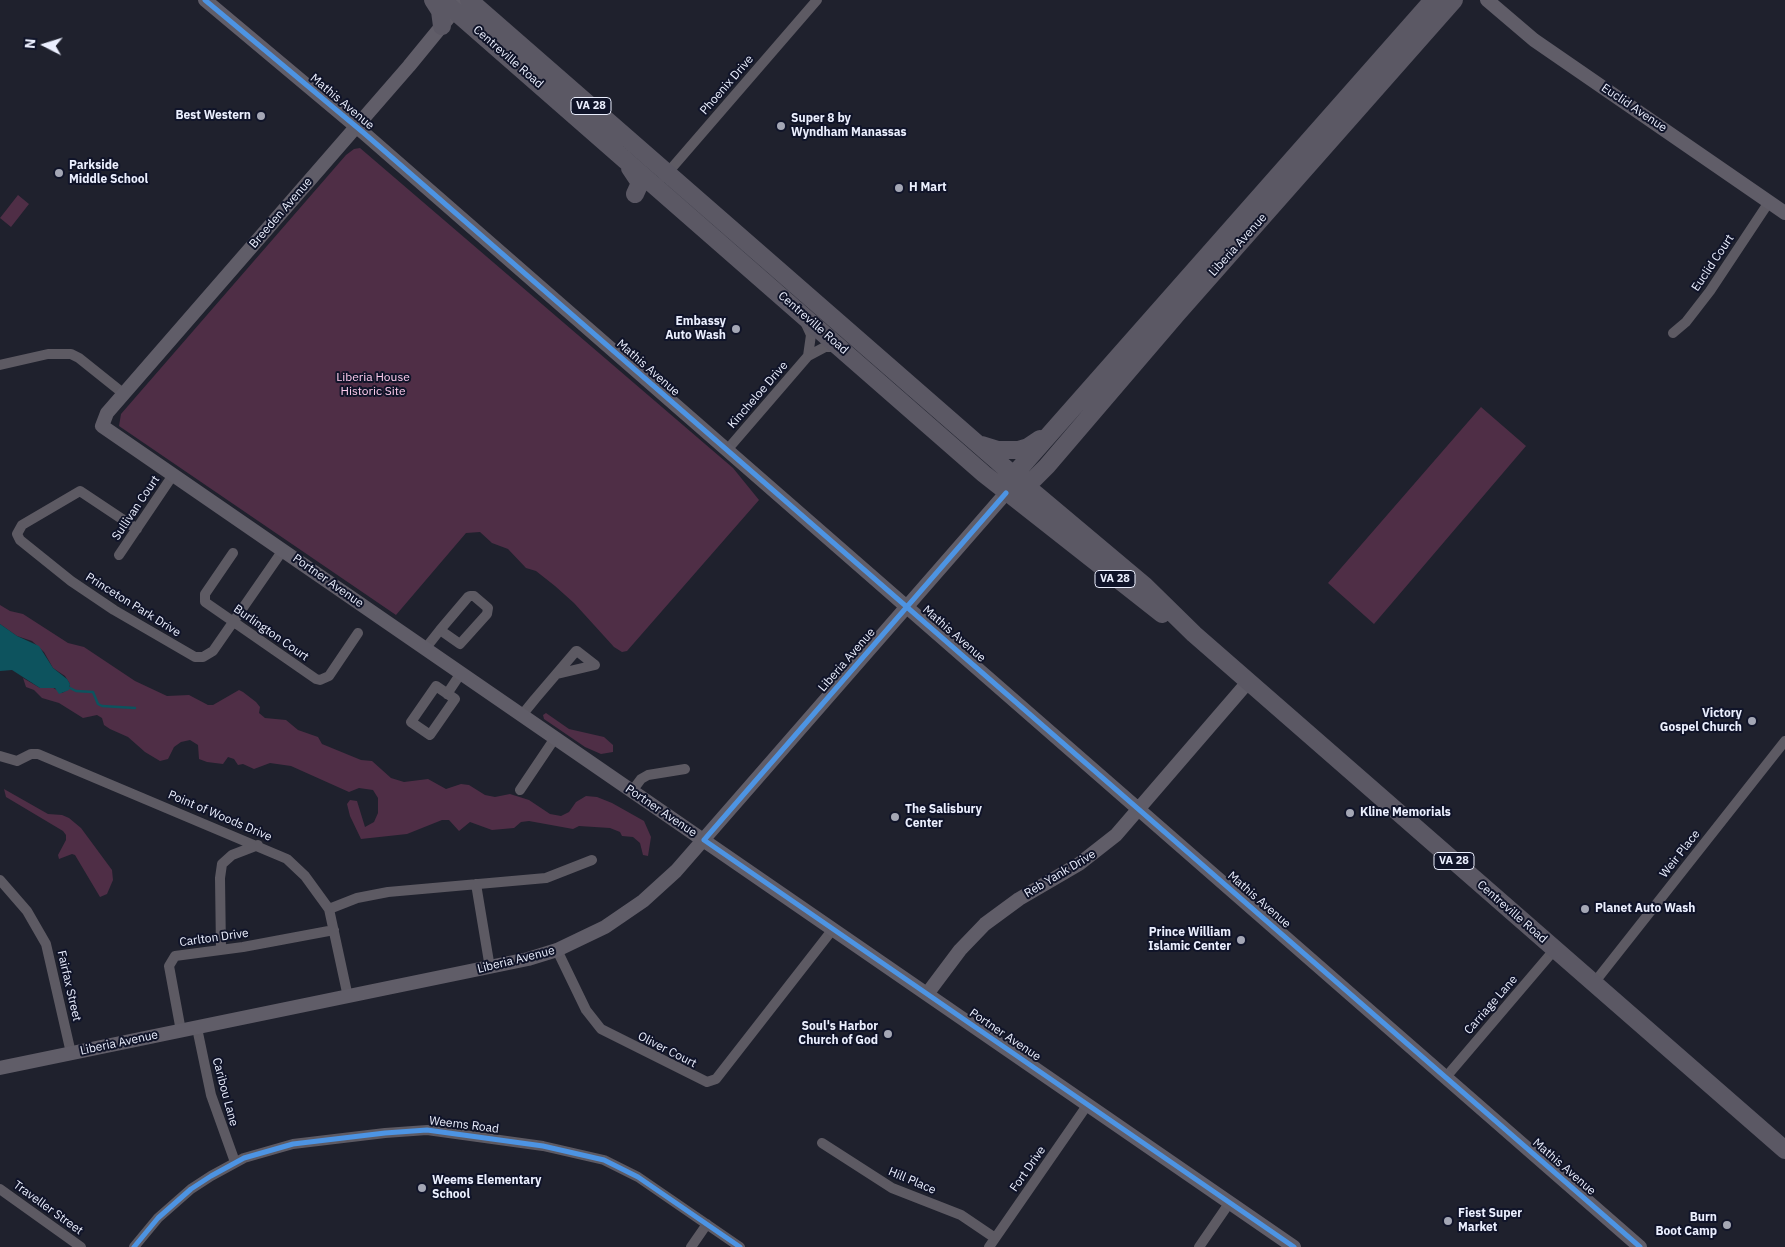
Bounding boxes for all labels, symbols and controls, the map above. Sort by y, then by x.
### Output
north arrow [20,20,70,70]
street label: Centreville Road [470,23,546,91]
text: N [21,38,39,50]
street label: Phoenix Drive [697,52,757,118]
street label: Mathis Avenue [307,71,377,133]
street label: Euclid Avenue [1598,81,1670,135]
road number: VA 28 [571,98,611,114]
place label: Best Western [176,109,251,123]
marker: Best Western [255,110,267,122]
place label: Super 8 by Wyndham Manassas [791,112,907,140]
marker: Super 8 by Wyndham Manassas [775,120,787,132]
place label: Parkside Middle School [69,159,148,187]
marker: Parkside Middle School [53,167,65,179]
street label: Breeden Avenue [246,175,316,251]
place label: H Mart [909,181,947,195]
marker: H Mart [893,182,905,194]
street label: Liberia Avenue [1206,211,1270,279]
street label: Euclid Court [1689,232,1737,294]
street label: Centreville Road [775,289,851,357]
place label: Embassy Auto Wash [665,315,726,343]
marker: Embassy Auto Wash [730,323,742,335]
street label: Mathis Avenue [613,337,683,399]
street label: Kincheloe Drive [725,359,791,431]
park label: Liberia House Historic Site [336,371,410,399]
street label: Sullivan Court [109,473,163,543]
street label: Portner Avenue [290,551,366,611]
street label: Princeton Park Drive [83,570,183,640]
road number: VA 28 [1095,570,1135,588]
street label: Burlington Court [231,602,311,664]
street label: Mathis Avenue [919,603,989,665]
street label: Liberia Avenue [816,625,878,695]
place label: Victory Gospel Church [1660,707,1742,735]
marker: Victory Gospel Church [1746,715,1758,727]
street label: Portner Avenue [623,782,699,840]
street label: Point of Woods Drive [166,788,274,844]
place label: The Salisbury Center [905,803,982,831]
place label: Kline Memorials [1360,806,1451,820]
marker: Kline Memorials [1344,807,1356,819]
marker: The Salisbury Center [889,811,901,823]
street label: Weir Place [1657,827,1703,881]
street label: Reb Yank Drive [1022,847,1098,901]
road number: VA 28 [1434,852,1474,869]
street label: Mathis Avenue [1224,869,1294,931]
street label: Centreville Road [1474,878,1550,946]
place label: Planet Auto Wash [1595,902,1696,916]
marker: Planet Auto Wash [1579,903,1591,915]
street label: Carlton Drive [178,926,250,950]
place label: Prince William Islamic Center [1148,926,1231,954]
marker: Prince William Islamic Center [1235,934,1247,946]
street label: Liberia Avenue [476,943,556,977]
street label: Fairfax Street [54,949,84,1023]
street label: Carriage Lane [1461,973,1521,1037]
street label: Portner Avenue [967,1006,1043,1064]
place label: Soul's Harbor Church of God [798,1020,878,1048]
street label: Liberia Avenue [79,1028,159,1058]
marker: Soul's Harbor Church of God [882,1028,894,1040]
street label: Oliver Court [635,1029,699,1071]
street label: Caribou Lane [209,1056,241,1128]
street label: Weems Road [428,1114,500,1136]
street label: Mathis Avenue [1529,1136,1599,1198]
street label: Fort Drive [1007,1143,1049,1195]
street label: Hill Place [886,1165,938,1197]
place label: Weems Elementary School [432,1174,542,1202]
street label: Traveller Street [10,1178,86,1238]
marker: Weems Elementary School [416,1182,428,1194]
place label: Fiest Super Market [1458,1207,1522,1235]
place label: Burn Boot Camp [1655,1211,1717,1239]
marker: Fiest Super Market [1442,1215,1454,1227]
marker: Burn Boot Camp [1721,1219,1733,1231]

